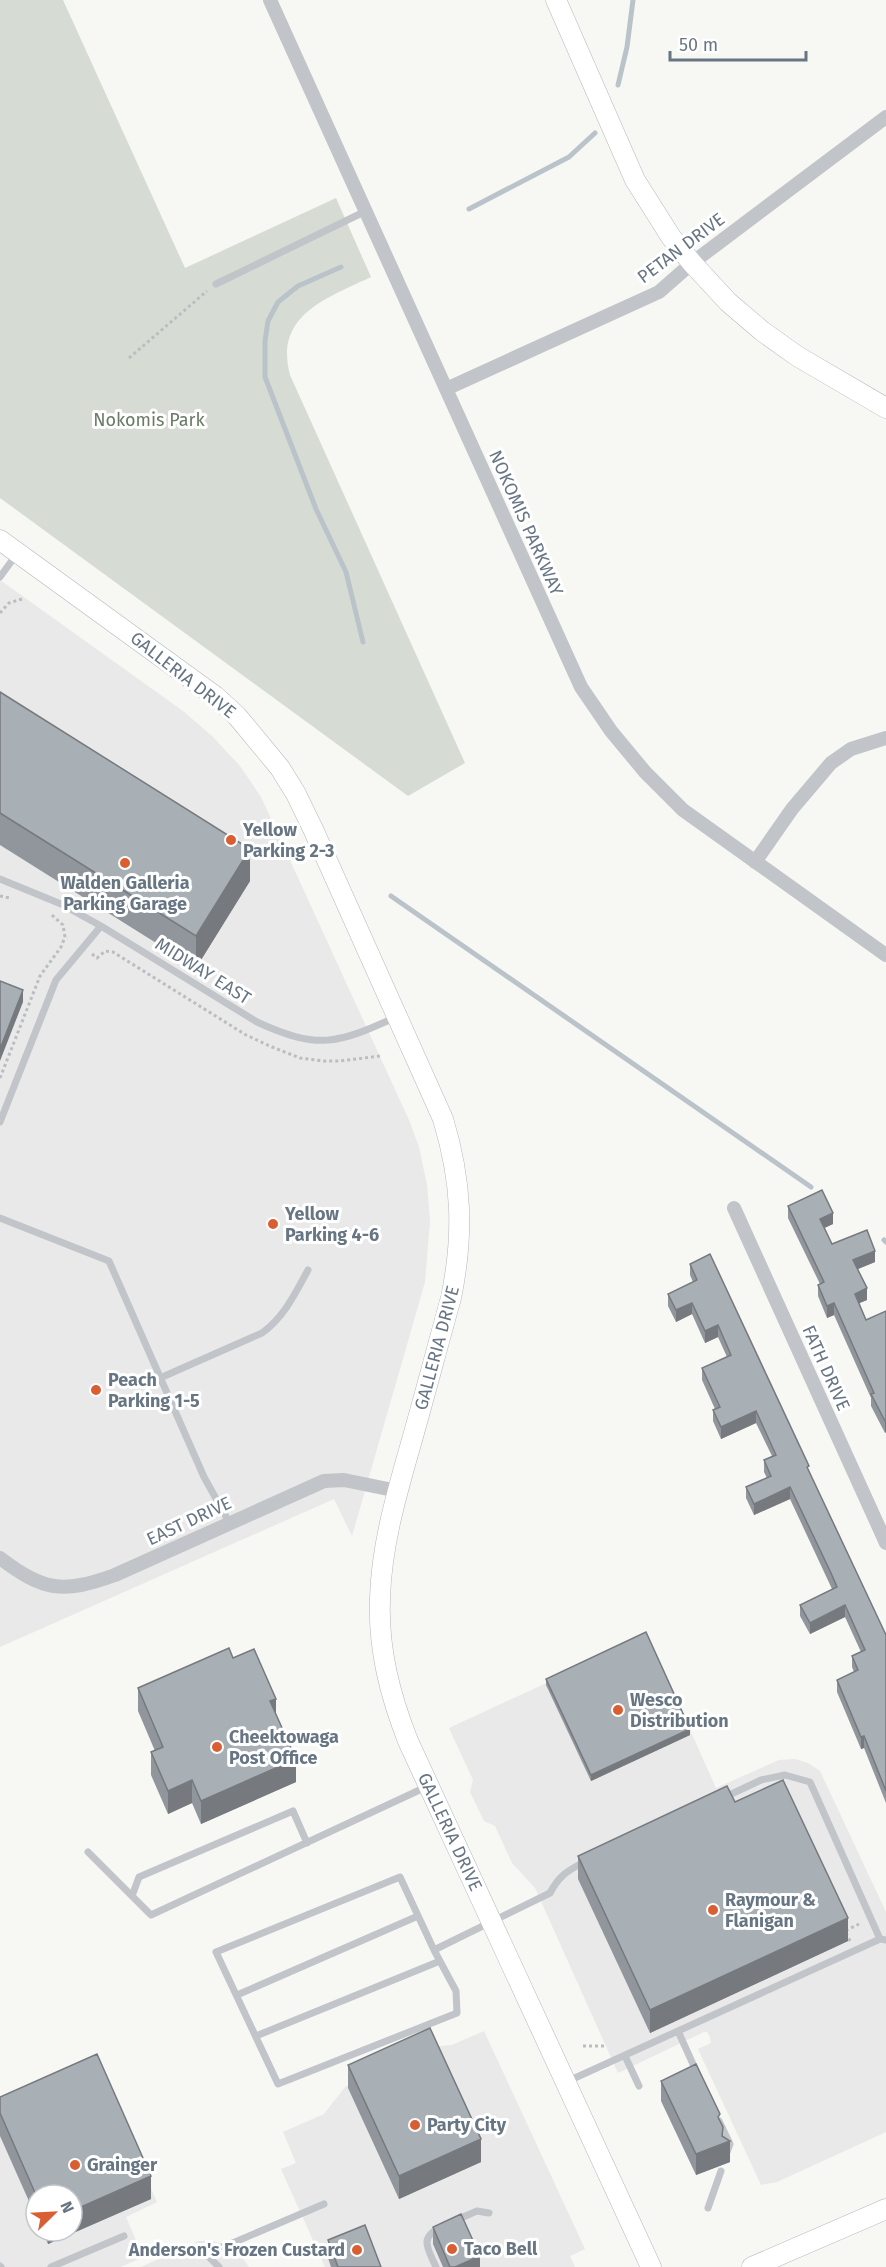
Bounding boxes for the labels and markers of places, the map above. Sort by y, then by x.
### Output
place label: Yellow Parking 2-3 [242,819,334,862]
marker: Yellow Parking 2-3 [224,833,238,847]
marker: Walden Galleria Parking Garage [118,856,132,870]
place label: Walden Galleria Parking Garage [60,872,190,915]
place label: Yellow Parking 4-6 [284,1203,379,1246]
marker: Yellow Parking 4-6 [266,1217,280,1231]
place label: Peach Parking 1-5 [108,1369,200,1412]
marker: Peach Parking 1-5 [89,1383,103,1397]
place label: Wesco Distribution [630,1689,729,1732]
marker: Wesco Distribution [611,1703,625,1717]
place label: Cheektowaga Post Office [229,1726,339,1769]
marker: Cheektowaga Post Office [210,1740,224,1754]
place label: Raymour & Flanigan [725,1889,816,1932]
marker: Raymour & Flanigan [706,1903,720,1917]
place label: Party City [427,2114,507,2136]
marker: Party City [408,2118,422,2132]
place label: Grainger [87,2154,158,2176]
marker: Grainger [68,2158,82,2172]
place label: Taco Bell [464,2238,538,2260]
place label: Anderson's Frozen Custard [128,2239,345,2261]
marker: Taco Bell [445,2242,459,2256]
marker: Anderson's Frozen Custard [350,2243,364,2257]

